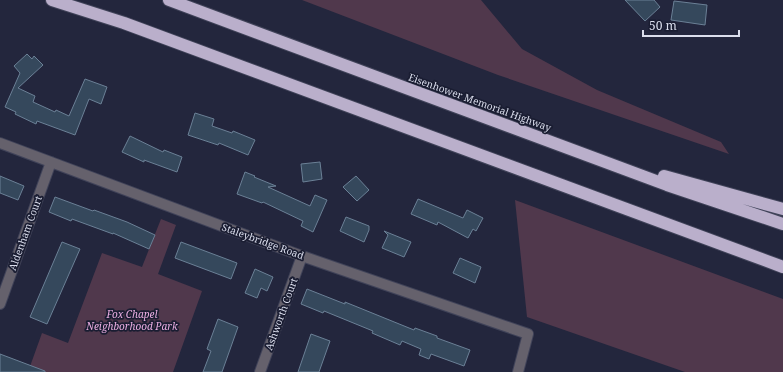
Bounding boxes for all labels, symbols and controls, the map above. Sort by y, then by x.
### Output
scale bar [643,12,739,38]
text: 50 m [649,17,677,34]
street label: Eisenhower Memorial Highway [407,70,554,135]
street label: Aldenham Court [5,193,45,272]
street label: Staleybridge Road [220,220,306,262]
street label: Ashworth Court [261,275,301,352]
park label: Fox Chapel Neighborhood Park [85,307,178,333]

